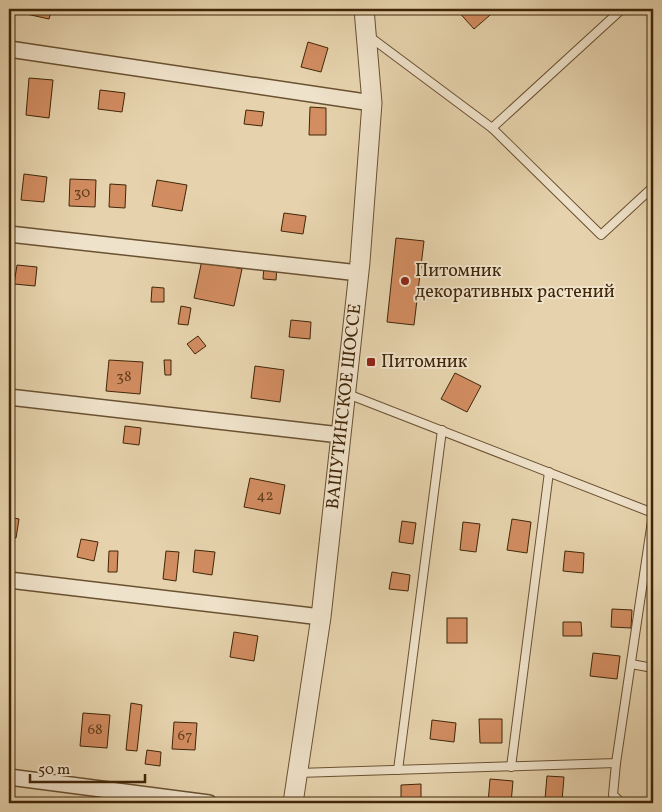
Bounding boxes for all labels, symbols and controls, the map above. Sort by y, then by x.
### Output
house number: 30 [74,183,90,204]
place label: Питомник декоративных растений [415,259,615,305]
marker: Питомник декоративных растений [399,275,411,287]
street label: ВАШУТИНСКОЕ ШОССЕ [320,302,368,511]
place label: Питомник [381,350,468,375]
marker: Питомник [365,356,377,368]
house number: 38 [116,367,132,388]
house number: 42 [256,486,274,507]
house number: 68 [87,720,103,741]
house number: 67 [178,726,192,747]
scale bar [30,752,145,784]
text: 50 m [38,760,70,781]

